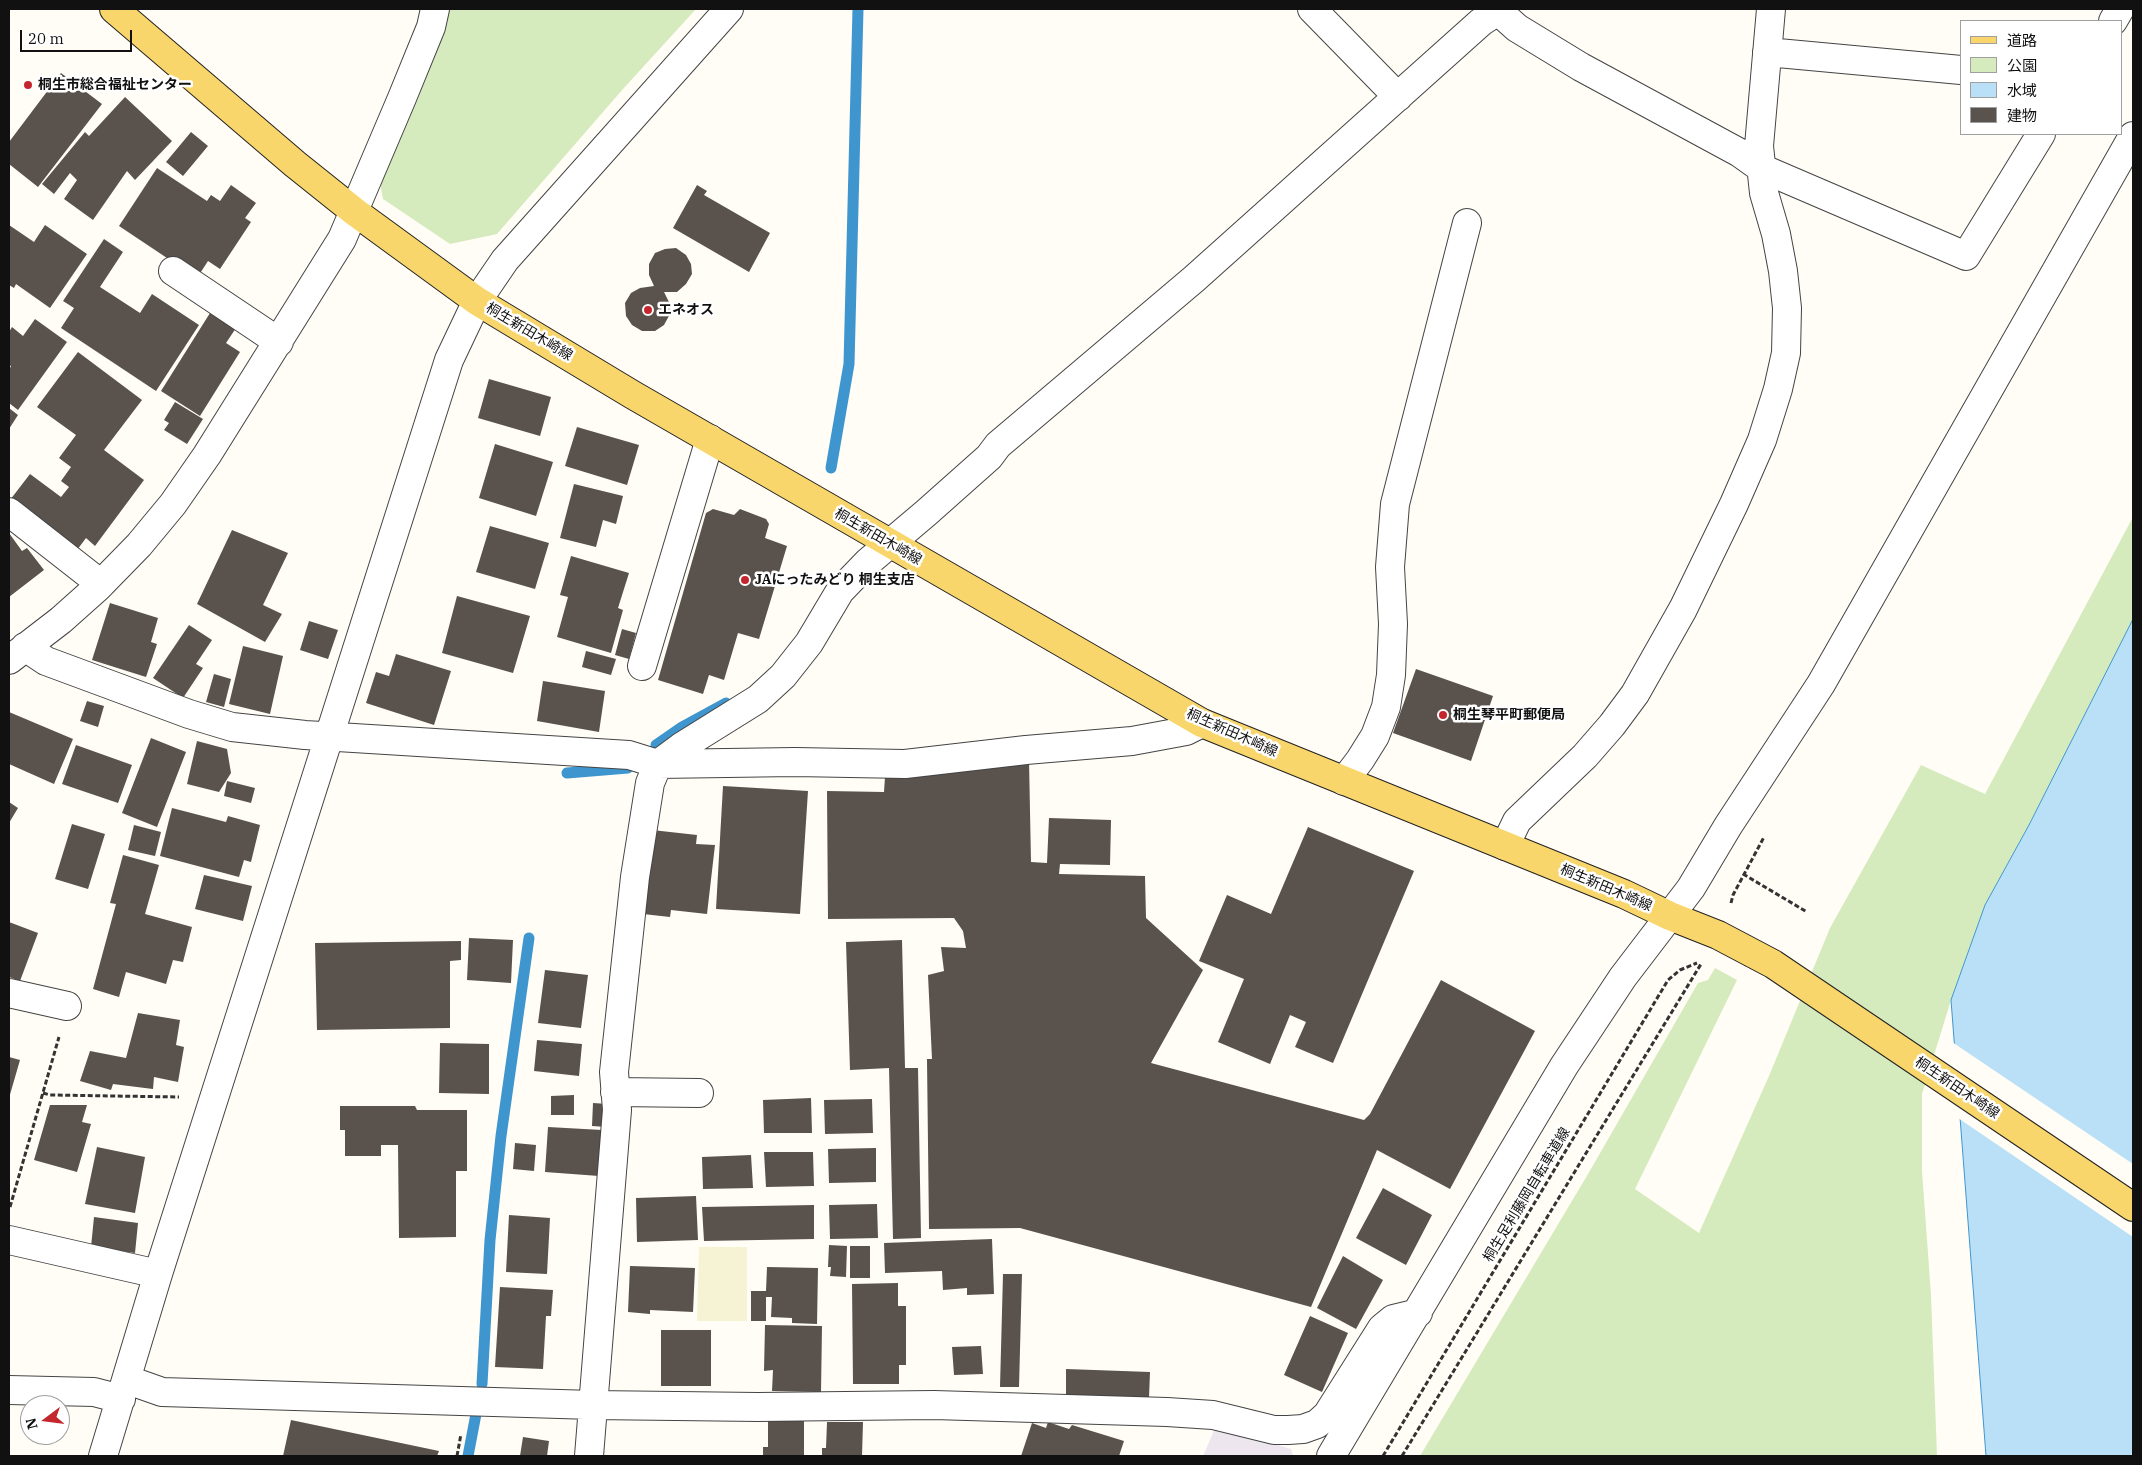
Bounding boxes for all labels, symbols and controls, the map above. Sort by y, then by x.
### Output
scale bar [22,20,135,52]
legend [1960,20,2122,135]
text: 20 m [28,29,64,48]
text: 道路 [2007,31,2037,50]
text: 公園 [2007,56,2037,75]
place label: 桐生市総合福祉センター [38,77,192,93]
marker: 桐生市総合福祉センター [22,79,34,91]
text: 水域 [2007,81,2037,100]
text: 建物 [2007,106,2037,125]
street label: 桐生新田木崎線 [483,300,575,364]
place label: エネオス [658,302,714,318]
marker: エネオス [642,304,654,316]
street label: 桐生新田木崎線 [831,505,925,569]
place label: JAにったみどり 桐生支店 [755,572,915,588]
marker: JAにったみどり 桐生支店 [739,574,751,586]
street label: 桐生新田木崎線 [1184,705,1280,761]
place label: 桐生琴平町郵便局 [1453,707,1565,723]
marker: 桐生琴平町郵便局 [1437,709,1449,721]
street label: 桐生新田木崎線 [1558,861,1654,915]
street label: 桐生新田木崎線 [1912,1054,2002,1122]
street label: 桐生足利藤岡自転車道線 [1480,1125,1574,1265]
north arrow [20,1395,70,1445]
text: N [21,1416,42,1431]

